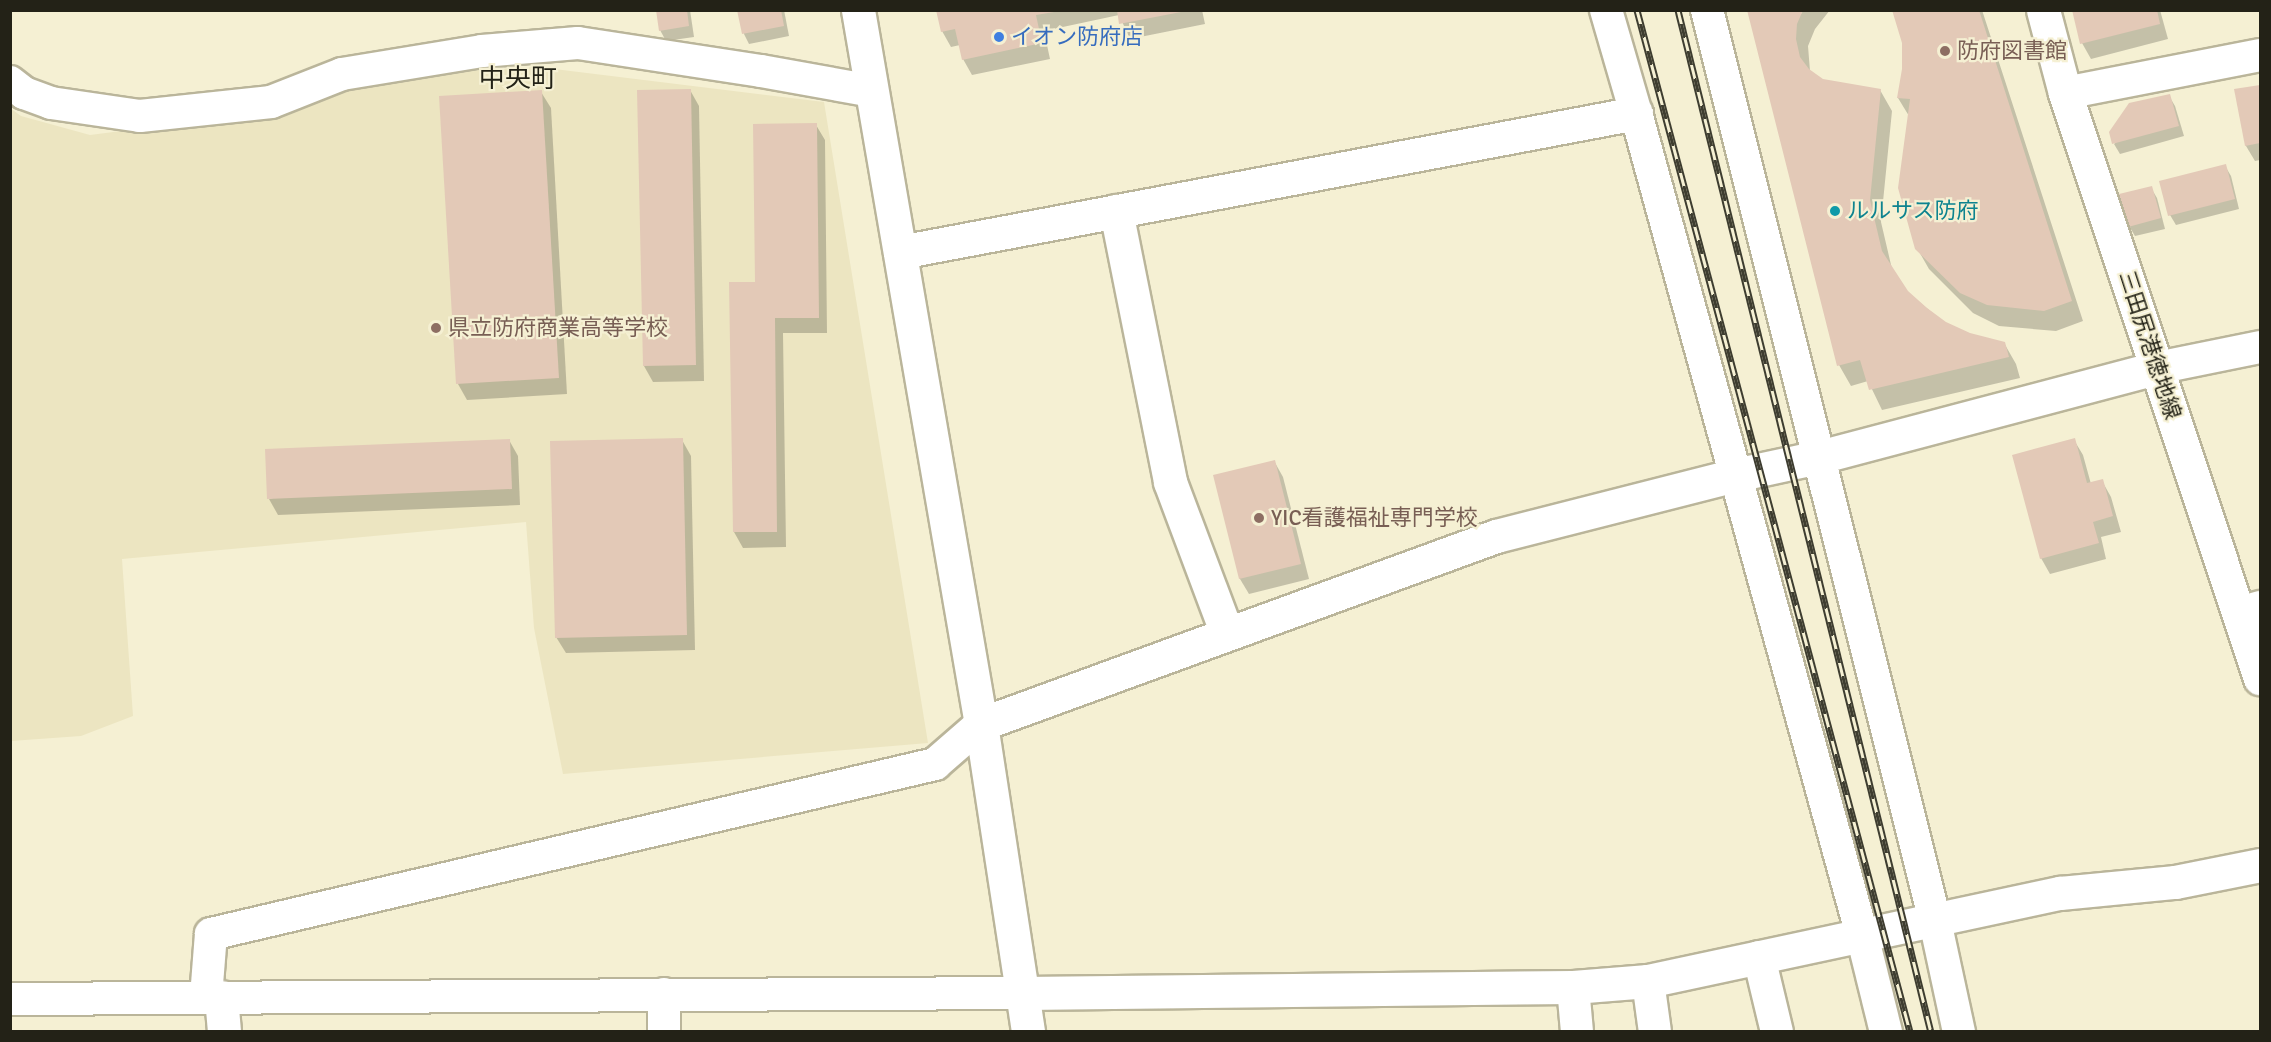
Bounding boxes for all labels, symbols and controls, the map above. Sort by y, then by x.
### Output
place label: イオン防府店 [1011,24,1143,50]
marker: イオン防府店 [992,30,1006,44]
place label: 防府図書館 [1957,38,2067,64]
marker: 防府図書館 [1938,44,1952,58]
district label: 中央町 [479,64,557,96]
place label: ルルサス防府 [1847,198,1979,224]
marker: ルルサス防府 [1828,204,1842,218]
street label: 三田尻港徳地線 [2114,268,2186,422]
place label: 県立防府商業高等学校 [448,315,668,341]
marker: 県立防府商業高等学校 [429,321,443,335]
place label: YIC看護福祉専門学校 [1271,505,1478,531]
marker: YIC看護福祉専門学校 [1252,511,1266,525]

